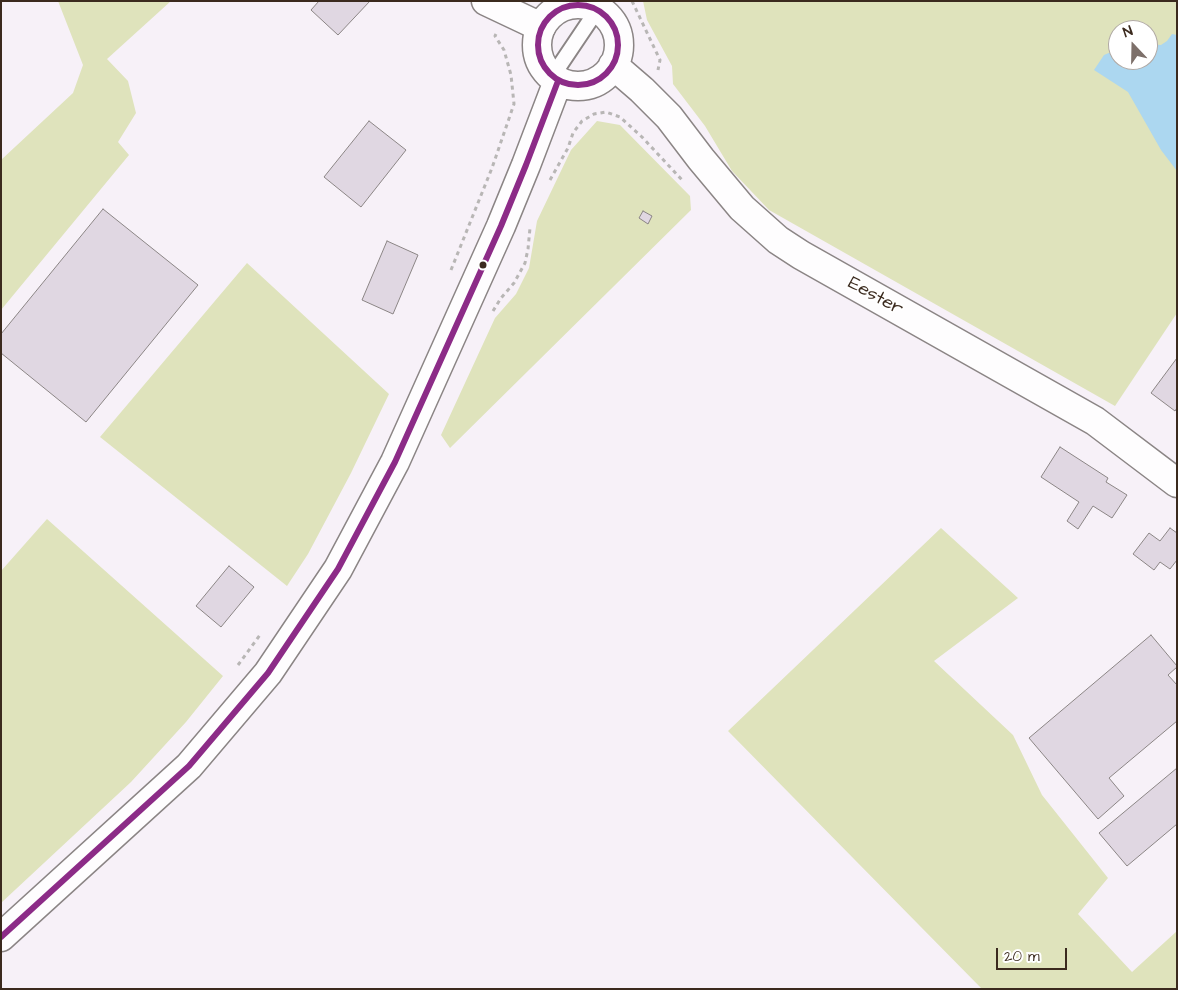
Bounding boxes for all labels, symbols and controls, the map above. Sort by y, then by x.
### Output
north arrow [1108,20,1158,70]
text: N [1120,21,1136,43]
unlabelled marker [478,260,488,270]
street label: Eester [843,273,907,321]
scale bar [998,938,1069,970]
text: 20 m [1004,946,1040,967]

